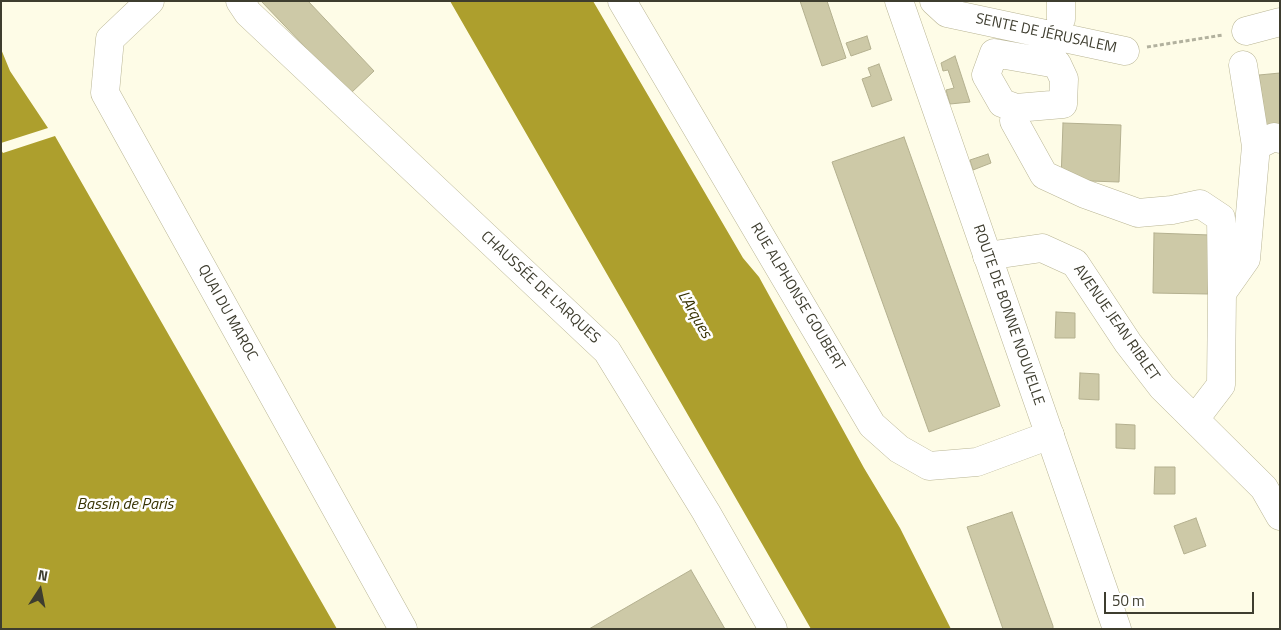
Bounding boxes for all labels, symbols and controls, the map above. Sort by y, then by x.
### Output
street label: SENTE DE JÉRUSALEM [974,10,1118,58]
street label: RUE ALPHONSE GOUBERT [746,220,848,374]
street label: ROUTE DE BONNE NOUVELLE [969,222,1047,408]
street label: CHAUSSÉE DE L'ARQUES [477,228,603,348]
street label: QUAI DU MAROC [193,262,261,364]
street label: AVENUE JEAN RIBLET [1069,262,1163,384]
water label: L'Arques [673,288,715,342]
water label: Bassin de Paris [77,495,173,515]
text: N [36,564,50,586]
north arrow [15,565,65,615]
scale bar [1106,582,1256,614]
text: 50 m [1112,589,1145,612]

